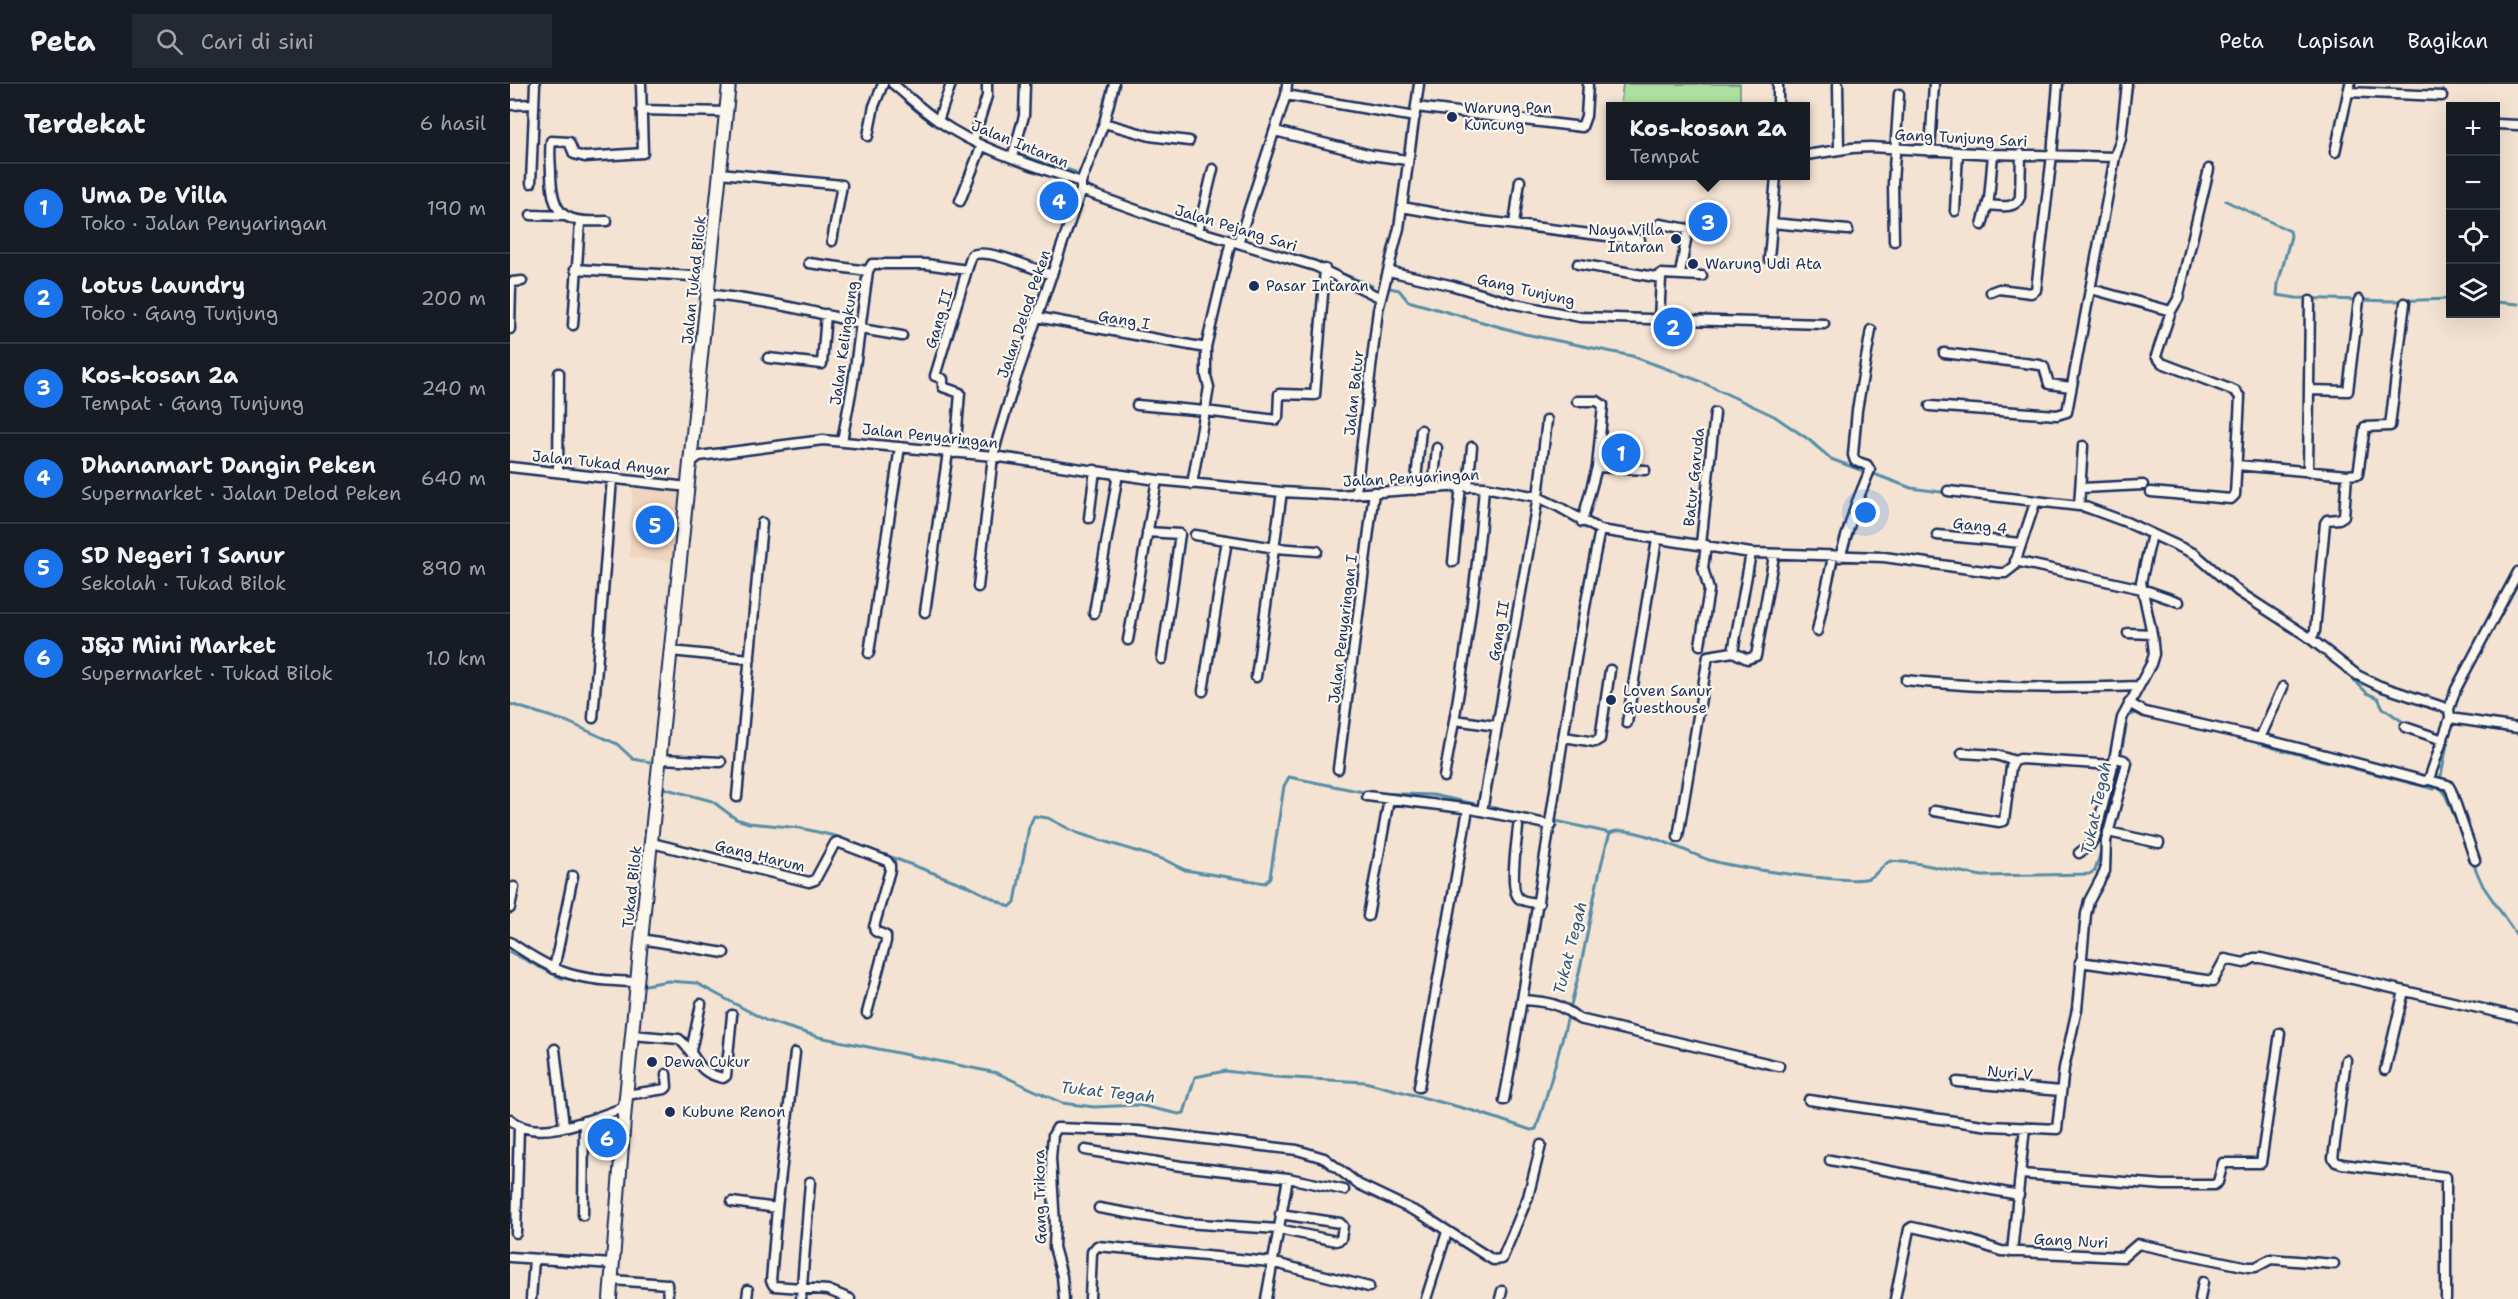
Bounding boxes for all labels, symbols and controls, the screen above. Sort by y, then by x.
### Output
search box [132,14,552,68]
text: Peta [30,22,96,60]
icon: search [153,25,186,58]
text: Cari di sini [201,27,314,56]
text: Peta [2219,27,2264,55]
text: Lapisan [2297,27,2374,55]
text: Bagikan [2407,27,2488,55]
place label: Warung Pan Kuncung [1464,98,1552,135]
popup [1606,102,1810,180]
map controls [2446,102,2500,318]
button: + [2446,102,2500,156]
text: Terdekat [24,106,146,141]
text: 6 hasil [420,110,486,136]
marker: Warung Pan Kuncung [1445,110,1459,124]
text: Kos-kosan 2a [1629,114,1787,143]
street label: Jalan Intaran [968,115,1072,173]
street label: Gang Tunjung Sari [1894,125,2028,151]
text: Tempat [1629,143,1700,169]
button: − [2446,156,2500,210]
pin: 4 [1040,178,1078,224]
text: Uma De Villa [81,181,227,210]
text: 1 [39,195,48,221]
text: 190 m [427,195,486,221]
street label: Jalan Pejang Sari [1172,200,1300,256]
pin: 3 [1688,200,1728,244]
text: Toko · Jalan Penyaringan [81,210,327,236]
button: locate [2446,210,2500,264]
street label: Jalan Tukad Bilok [677,215,711,345]
place label: Naya Villa Intaran [1588,220,1665,257]
marker: Naya Villa Intaran [1669,232,1683,246]
street label: Jalan Delod Peken [993,247,1055,381]
place label: Warung Udi Ata [1705,254,1822,274]
marker: Warung Udi Ata [1686,257,1700,271]
button: layers [2446,264,2500,318]
street label: Gang Tunjung [1475,269,1577,311]
text: Lotus Laundry [81,271,245,300]
place label: Pasar Intaran [1266,276,1369,296]
street label: Jalan Kelingkung [825,279,863,407]
marker: Pasar Intaran [1247,279,1261,293]
text: 2 [37,285,51,311]
text: 200 m [421,285,486,311]
street label: Gang II [921,287,957,351]
text: Toko · Gang Tunjung [81,300,278,326]
pin: 2 [1654,304,1692,350]
street label: Gang I [1097,306,1151,334]
street label: Jalan Batur [1340,349,1368,437]
text: Kos-kosan 2a [81,361,238,390]
text: 3 [37,375,51,401]
text: 240 m [421,375,486,401]
text: Tempat · Gang Tunjung [81,390,304,416]
street label: Jalan Penyaringan [861,419,999,453]
street label: Batur Garuda [1679,426,1709,527]
pin: 1 [1602,430,1640,476]
street label: Jalan Tukad Anyar [531,446,671,480]
text: Dhanamart Dangin Peken [81,451,376,480]
street label: Jalan Penyaringan [1342,464,1480,492]
text: 4 [37,465,51,491]
text: 640 m [421,465,486,491]
text: Supermarket · Jalan Delod Peken [81,480,401,506]
your location [1851,498,1880,527]
pin: 5 [636,502,674,548]
street label: Gang 4 [1952,513,2008,539]
text: SD Negeri 1 Sanur [81,541,285,570]
street label: Jalan Penyaringan I [1324,553,1362,705]
text: 5 [37,555,50,581]
text: 890 m [421,555,486,581]
text: Sekolah · Tukad Bilok [81,570,286,596]
street label: Gang II [1484,599,1514,663]
text: J&J Mini Market [81,631,276,660]
text: 6 [37,645,51,671]
text: 1.0 km [426,645,486,671]
text: Supermarket · Tukad Bilok [81,660,333,686]
place label: Loven Sanur Guesthouse [1623,681,1712,718]
marker: Loven Sanur Guesthouse [1604,693,1618,707]
water label: Tukat Tegah [2076,759,2116,857]
street label: Gang Harum [713,835,807,877]
street label: Tukad Bilok [618,845,646,929]
water label: Tukat Tegah [1548,899,1592,997]
place label: Dewa Cukur [664,1052,750,1072]
marker: Dewa Cukur [645,1055,659,1069]
street label: Nuri V [1986,1061,2034,1085]
water label: Tukat Tegah [1060,1077,1156,1107]
place label: Kubune Renon [682,1102,785,1122]
marker: Kubune Renon [663,1105,677,1119]
pin: 6 [588,1116,626,1160]
street label: Gang Trikora [1029,1149,1051,1245]
street label: Gang Nuri [2033,1229,2109,1253]

